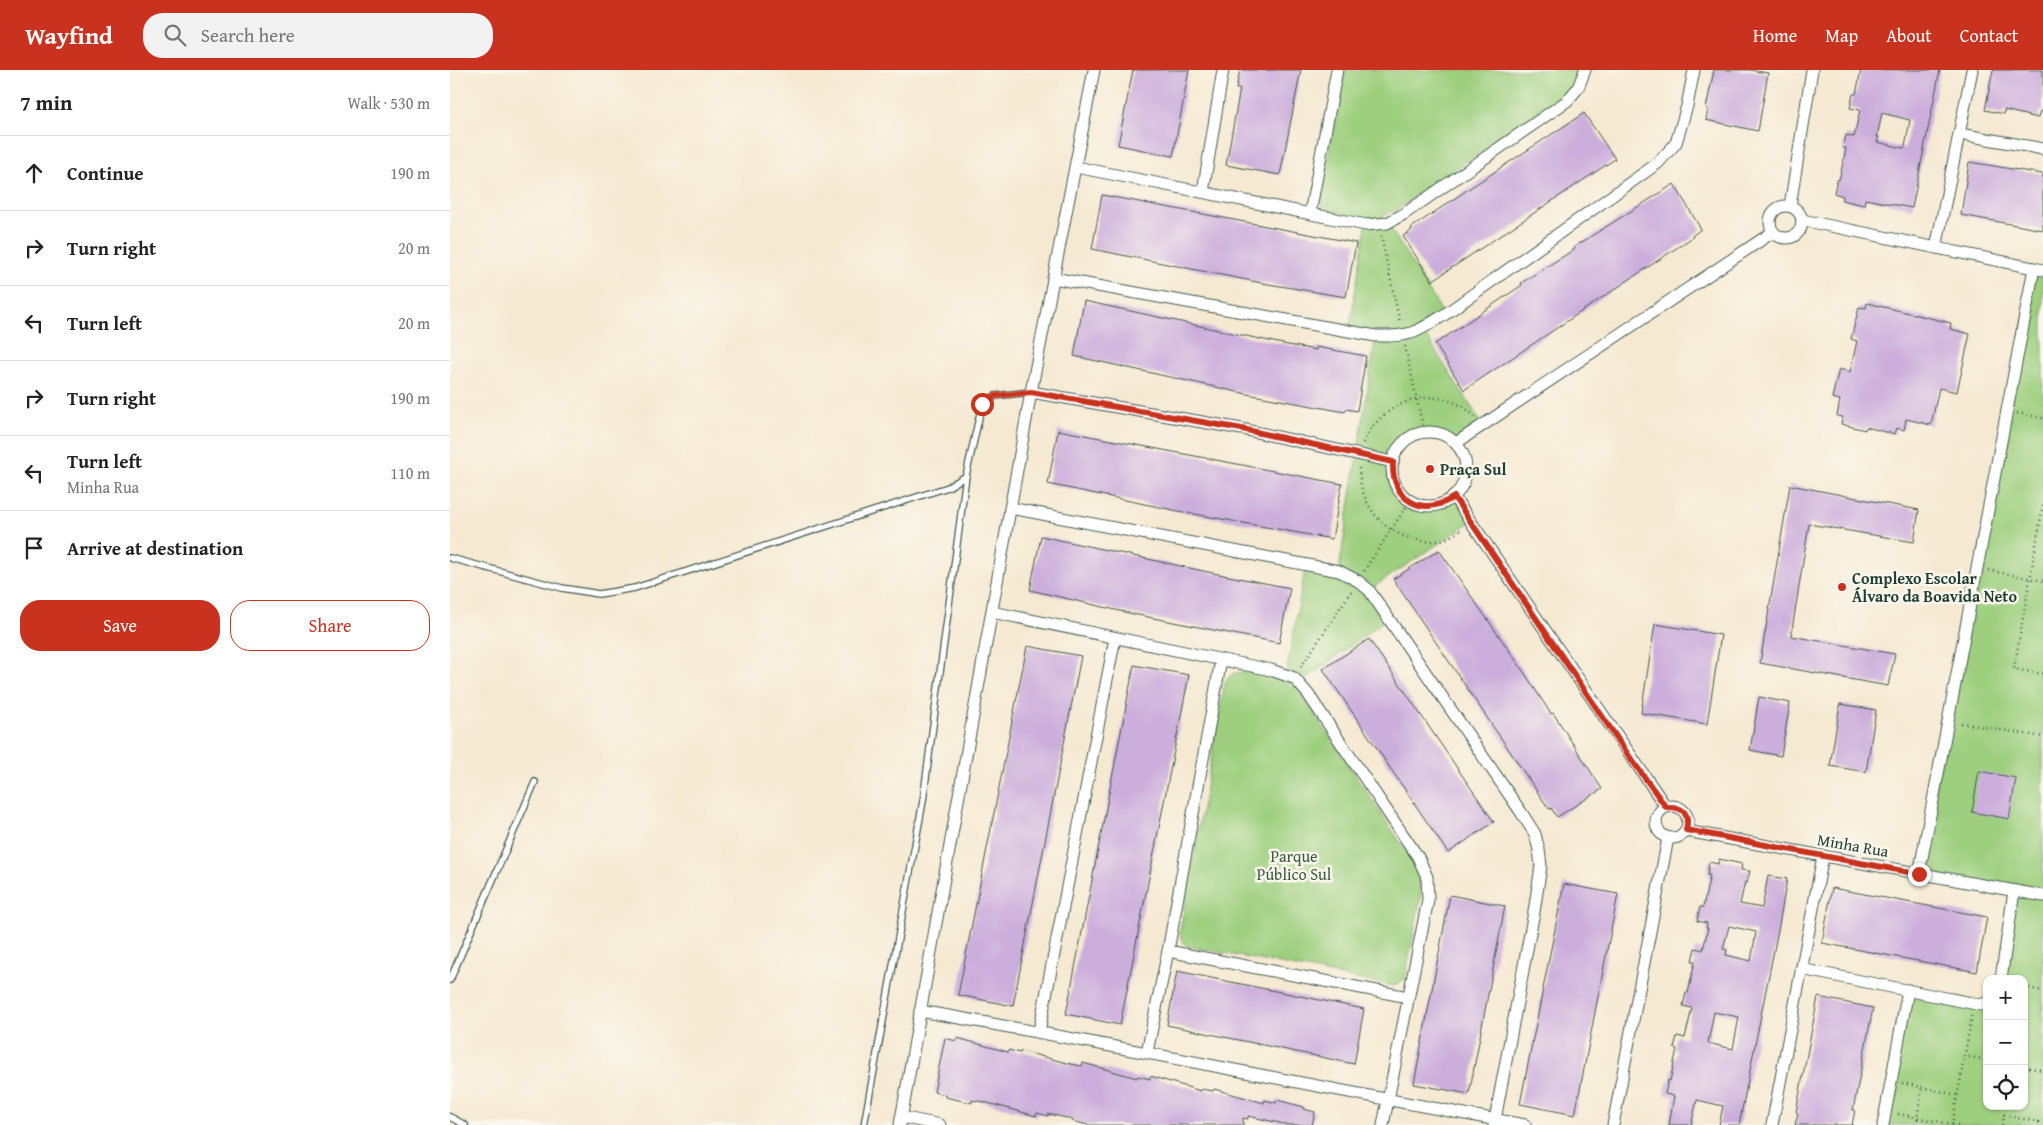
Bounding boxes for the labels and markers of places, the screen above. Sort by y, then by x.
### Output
place label: Praça Sul [1440,457,1506,481]
marker: Praça Sul [1424,463,1436,475]
place label: Complexo Escolar Álvaro da Boavida Neto [1852,566,2017,608]
marker: Complexo Escolar Álvaro da Boavida Neto [1836,581,1848,593]

